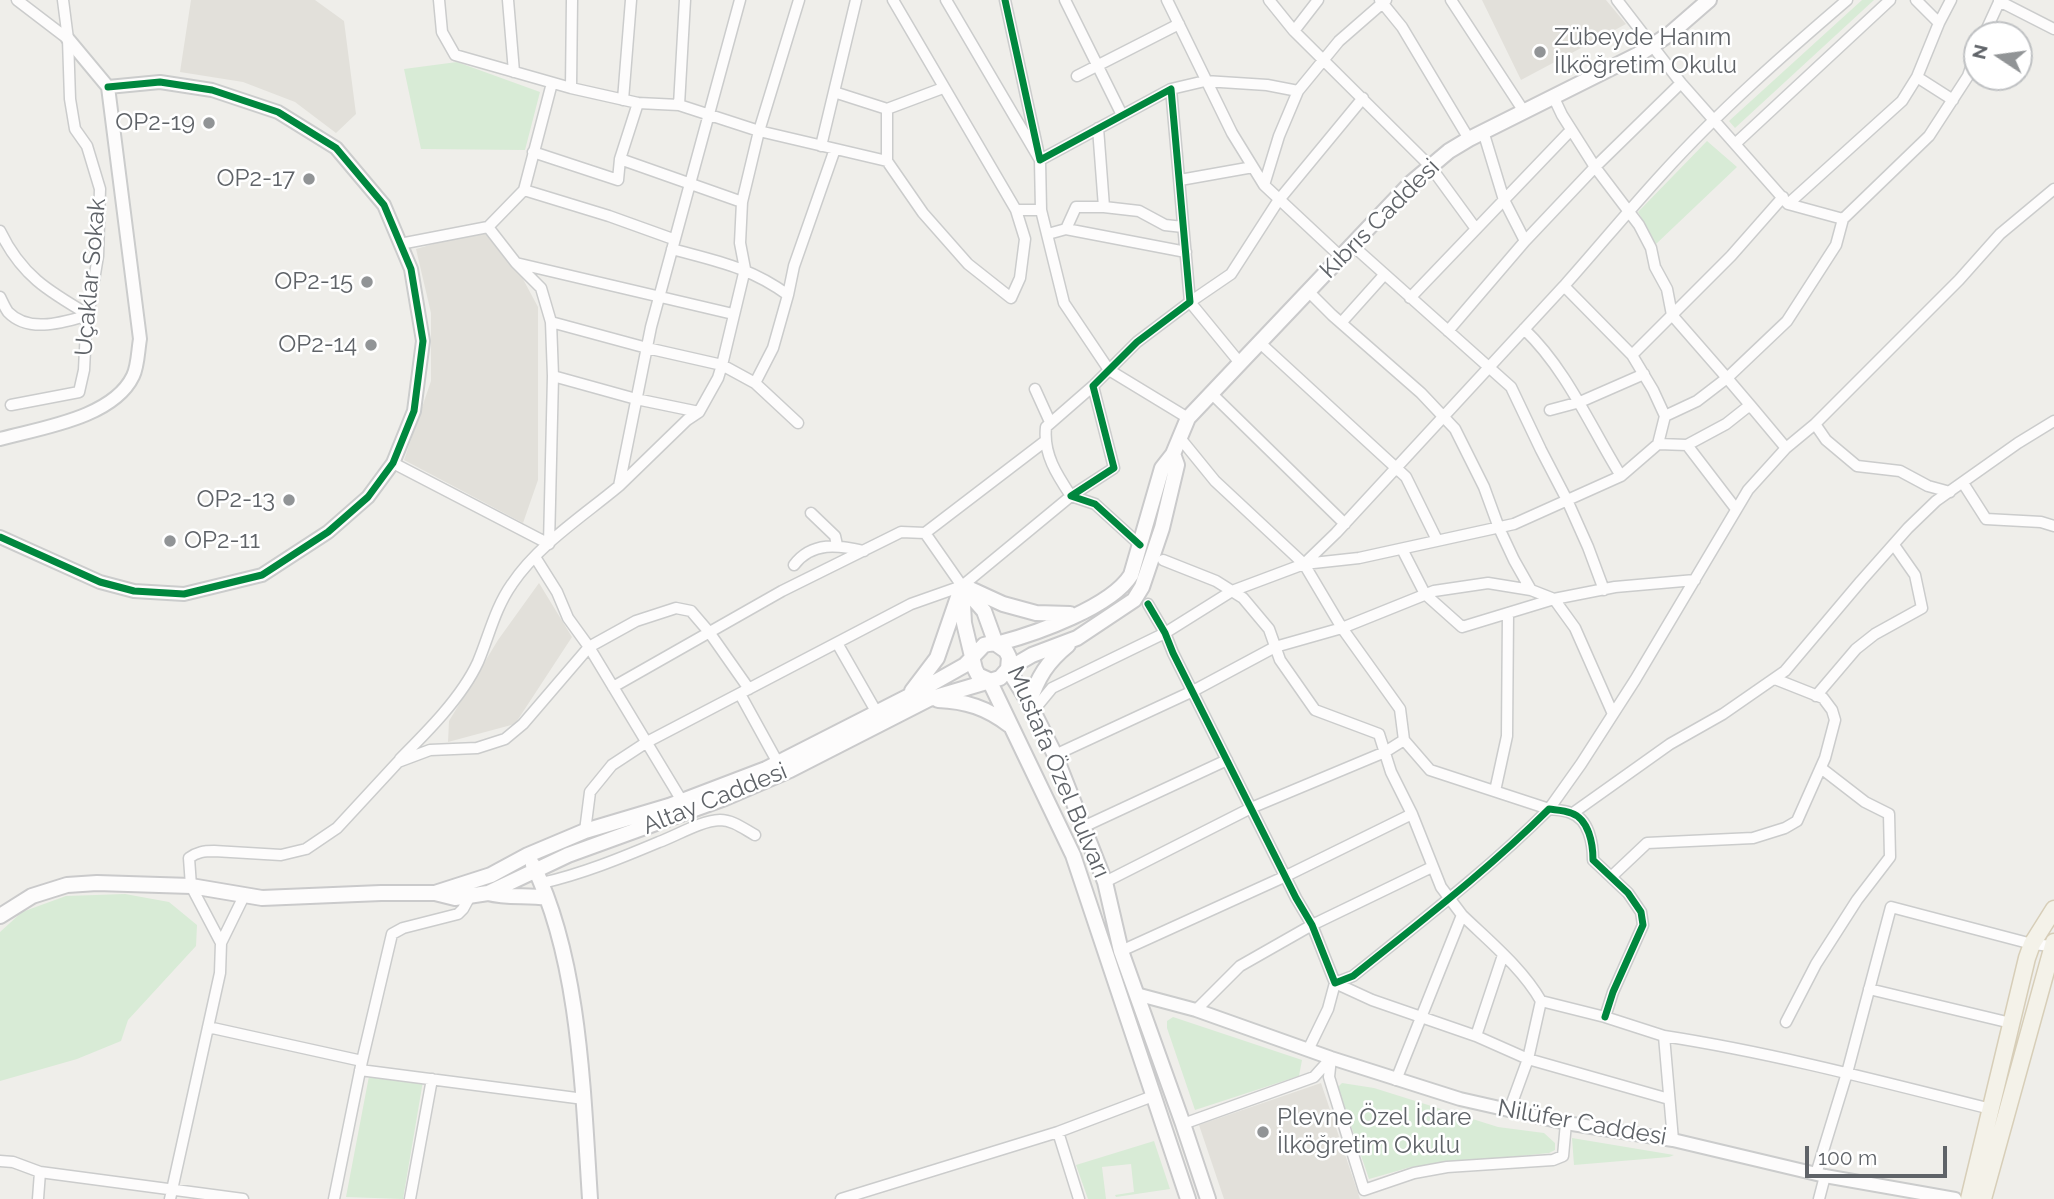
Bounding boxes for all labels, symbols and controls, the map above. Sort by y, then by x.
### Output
north arrow [1963,21,2033,91]
place label: Zübeyde Hanım İlköğretim Okulu [1554,24,1737,80]
text: N [1967,42,1992,61]
marker: Zübeyde Hanım İlköğretim Okulu [1532,44,1548,60]
place label: OP2-19 [115,109,195,137]
marker: OP2-19 [201,115,217,131]
street label: Kıbrıs Caddesi [1314,153,1446,285]
place label: OP2-17 [217,165,295,193]
marker: OP2-17 [301,171,317,187]
street label: Uçaklar Sokak [70,197,112,357]
place label: OP2-15 [274,268,353,296]
marker: OP2-15 [359,274,375,290]
place label: OP2-14 [278,331,357,359]
marker: OP2-14 [363,337,379,353]
place label: OP2-13 [196,486,275,514]
marker: OP2-13 [281,492,297,508]
place label: OP2-11 [184,527,260,555]
marker: OP2-11 [162,533,178,549]
street label: Mustafa Özel Bulvarı [1000,662,1116,882]
street label: Altay Caddesi [639,757,791,841]
street label: Nilüfer Caddesi [1495,1094,1669,1152]
place label: Plevne Özel İdare İlköğretim Okulu [1277,1104,1471,1160]
marker: Plevne Özel İdare İlköğretim Okulu [1255,1124,1271,1140]
scale bar [1809,1132,1951,1176]
text: 100 m [1818,1145,1877,1170]

